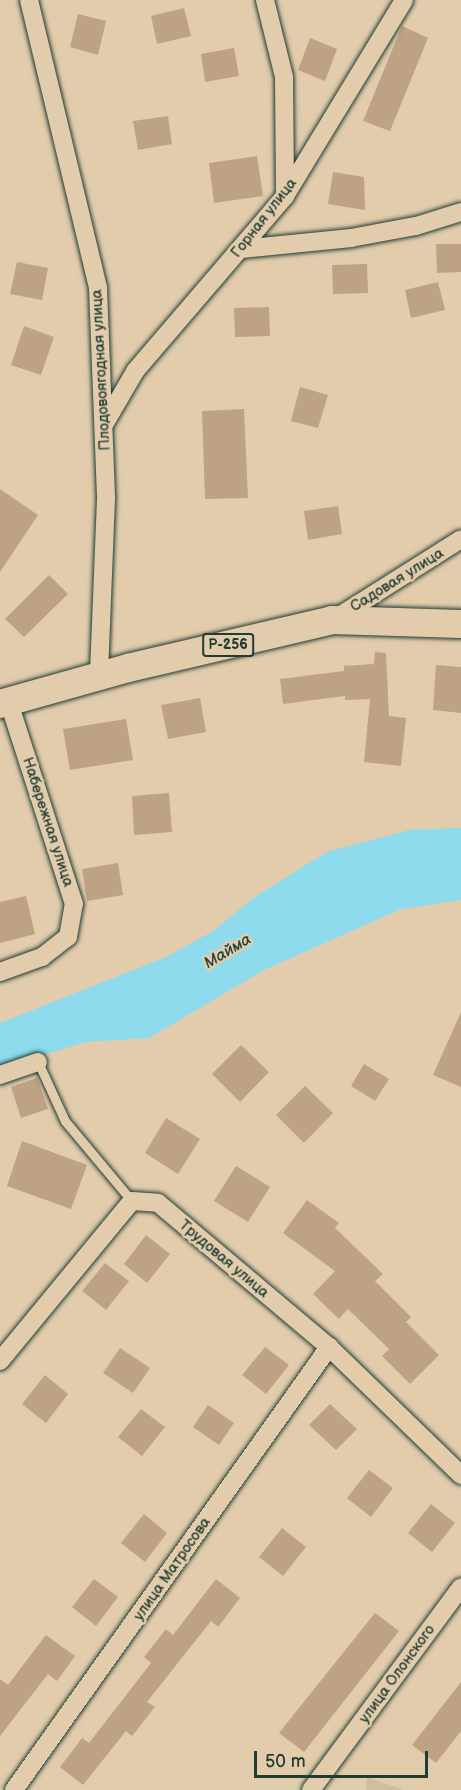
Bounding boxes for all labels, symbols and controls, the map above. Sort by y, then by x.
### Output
street label: Горная улица [227,175,301,261]
street label: Плодовоягодная улица [88,289,114,451]
street label: Садовая улица [347,544,447,616]
road number: Р-256 [201,634,255,656]
street label: Набережная улица [19,755,77,889]
water label: Майма [201,930,255,974]
street label: Трудовая улица [175,1216,273,1302]
street label: улица Матросова [130,1514,214,1624]
street label: улица Олонского [355,1621,439,1727]
scale bar [257,1739,431,1777]
text: 50 m [265,1751,306,1772]

